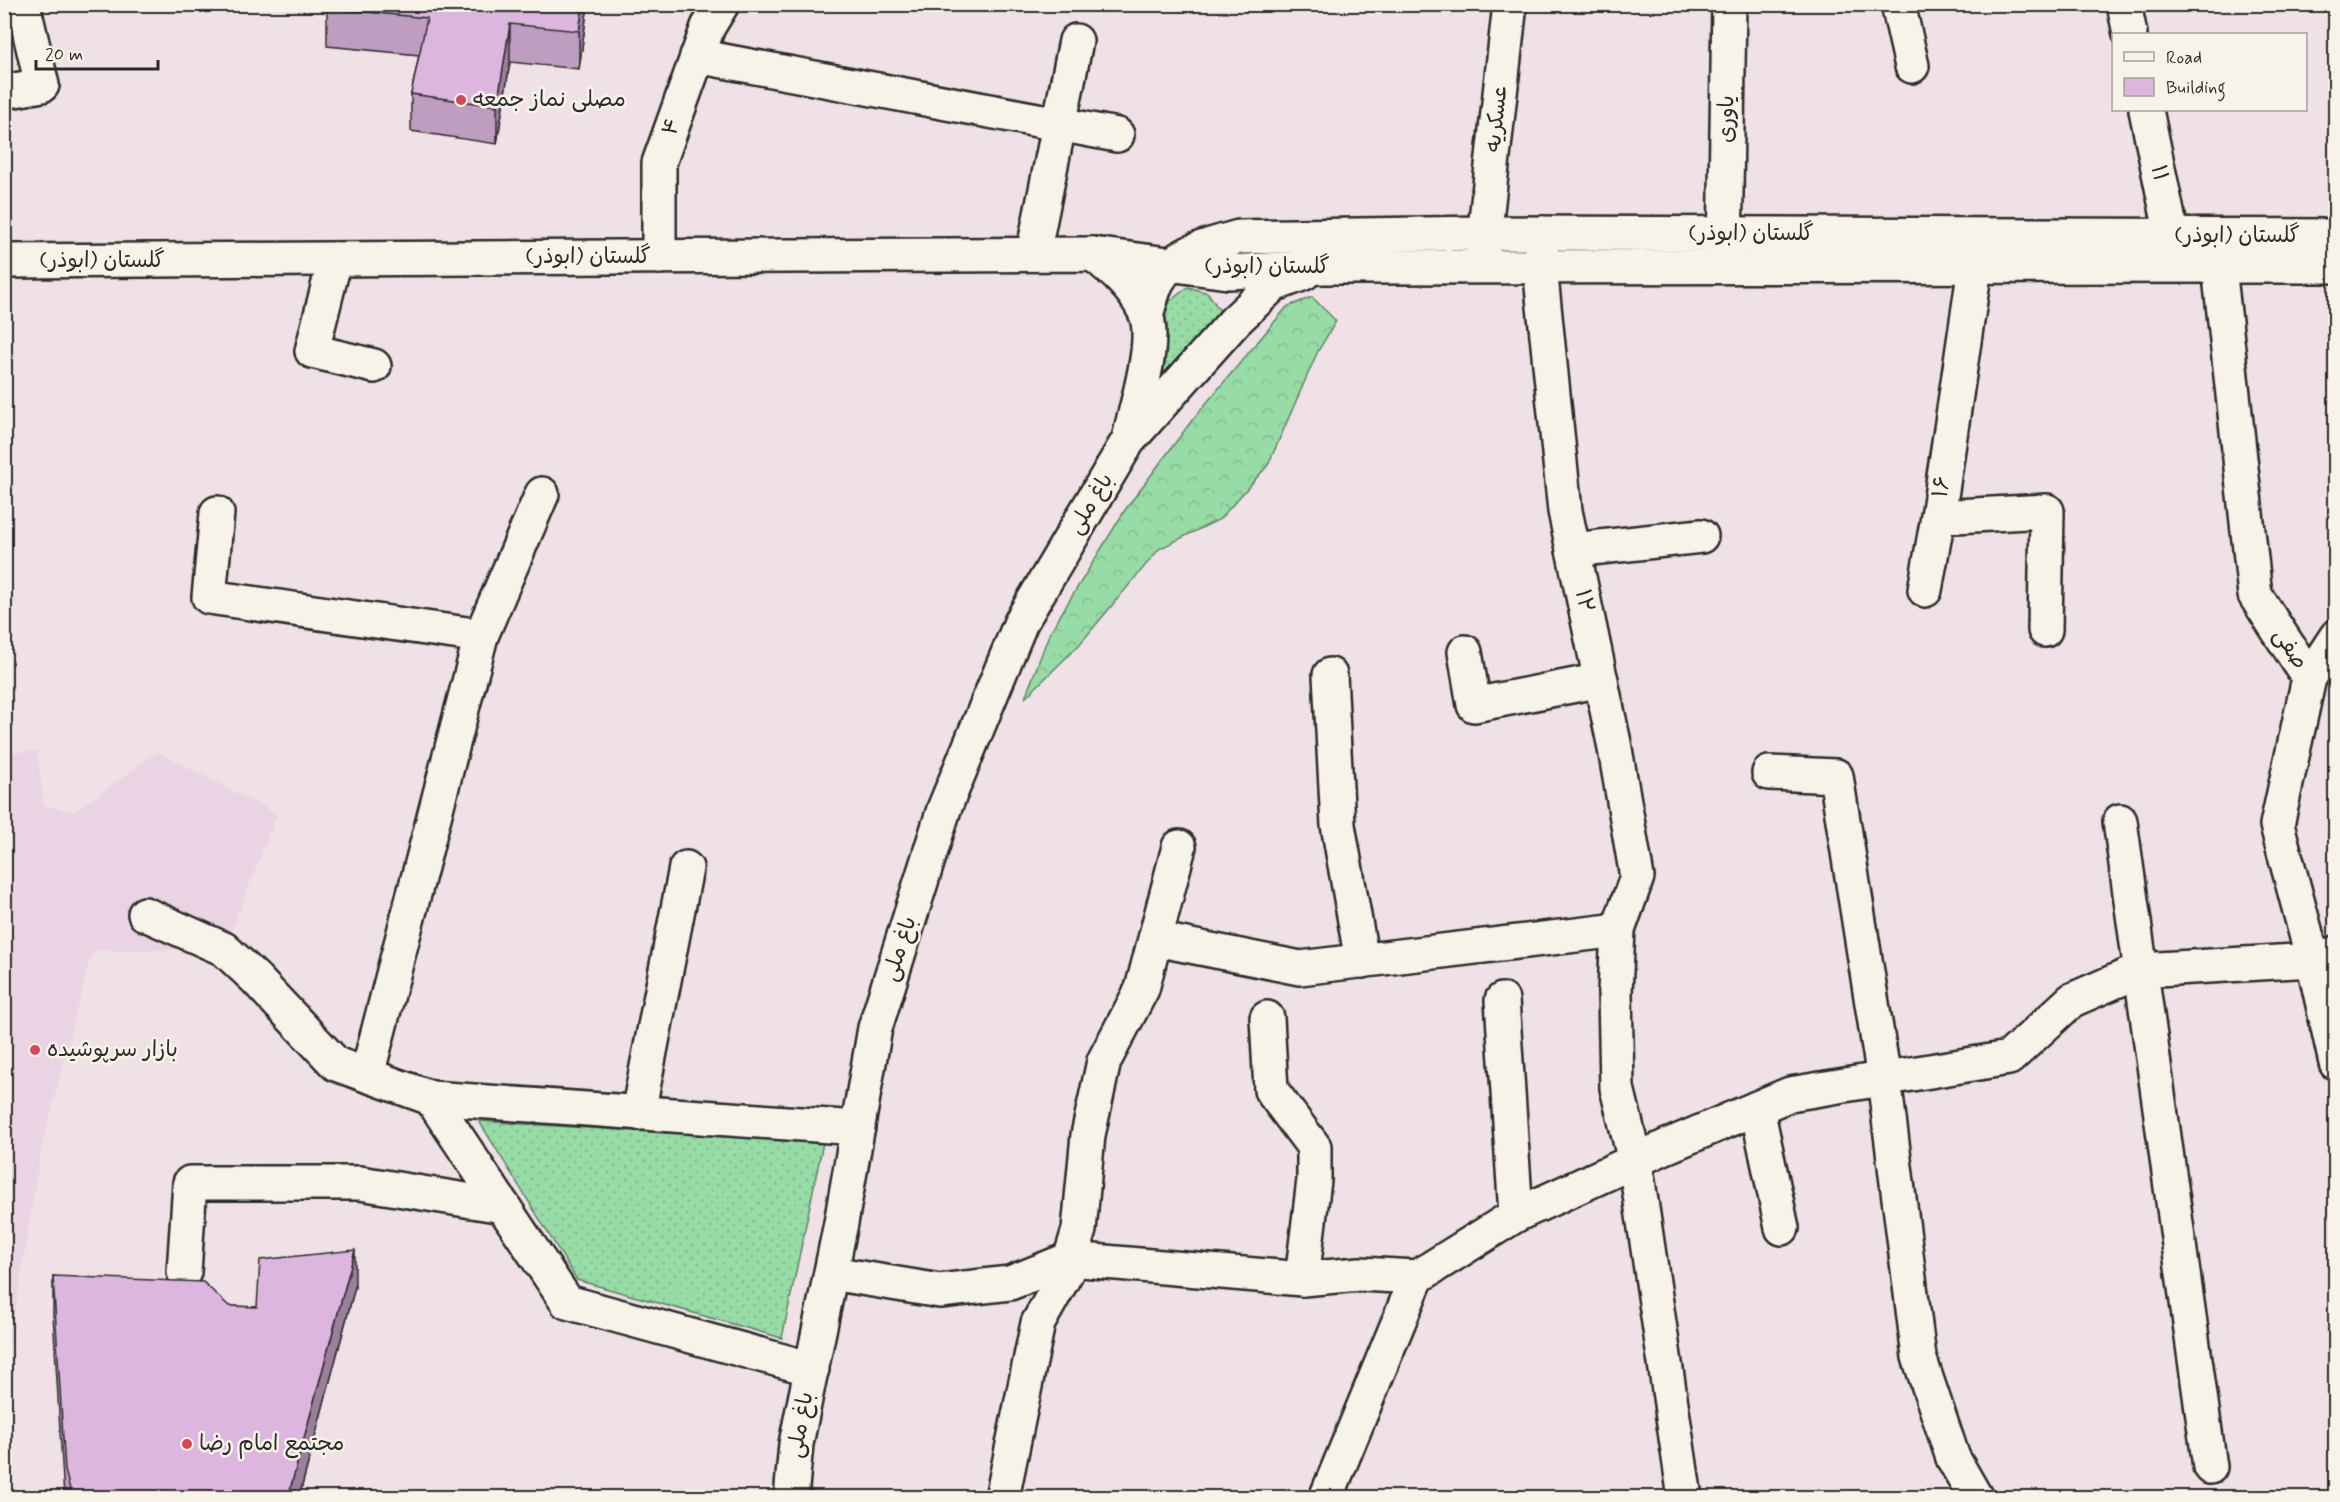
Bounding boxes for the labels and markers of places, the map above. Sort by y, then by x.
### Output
place label: مصلی نماز جمعه [473,86,626,114]
marker: مصلی نماز جمعه [454,93,468,107]
place label: بازار سرپوشیده [47,1036,178,1064]
marker: بازار سرپوشیده [28,1043,42,1057]
place label: مجتمع امام رضا [199,1430,344,1459]
marker: مجتمع امام رضا [180,1437,194,1451]

